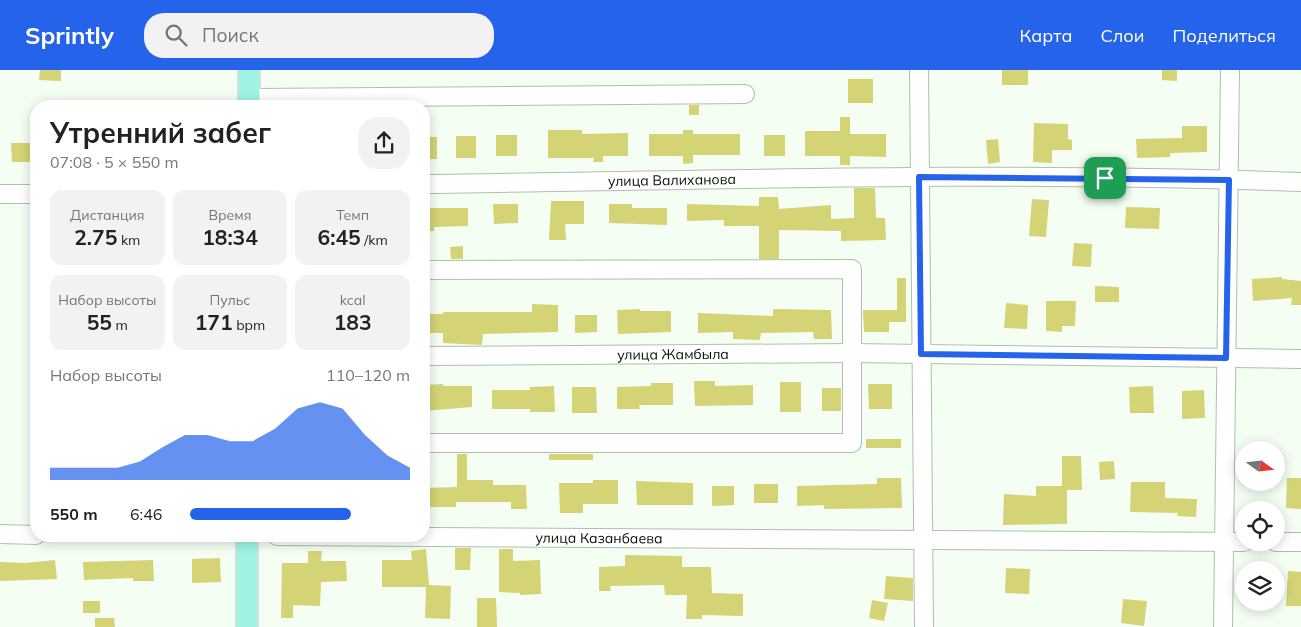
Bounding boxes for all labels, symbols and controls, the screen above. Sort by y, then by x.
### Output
search box [144,13,494,58]
text: Sprintly [25,20,114,50]
icon: search [162,21,190,49]
text: Поиск [202,23,259,47]
text: Карта [1020,24,1072,47]
text: Слои [1100,24,1145,47]
text: Поделиться [1173,24,1276,47]
text: Утренний забег [50,115,271,150]
button: share [358,117,410,169]
text: 07:08 · 5 × 550 m [50,152,179,172]
pin [1084,157,1126,199]
icon: arrive [1091,164,1119,192]
street label: улица Валиханова [608,170,736,190]
text: Дистанция [70,206,145,224]
text: Время [209,206,251,224]
text: Темп [336,206,369,224]
text: 2.75 [74,224,117,250]
text: 18:34 [202,224,258,250]
text: 6:45 [318,224,361,250]
text: km [117,231,140,249]
text: /km [361,231,388,249]
text: Набор высоты [58,291,156,309]
text: Пульс [210,291,250,309]
text: kcal [340,291,365,309]
text: 55 [87,309,112,335]
text: 171 [195,309,233,335]
text: 183 [334,309,372,335]
text: m [112,316,128,334]
text: bpm [233,316,265,334]
street label: улица Жамбыла [617,345,729,364]
text: Набор высоты [50,365,162,385]
text: 110–120 m [326,365,410,385]
north arrow [1235,441,1285,491]
map controls [1235,441,1285,611]
button: locate [1235,501,1285,551]
text: 550 m [50,504,98,524]
text: 6:46 [130,504,162,524]
street label: улица Казанбаева [535,529,663,547]
button: layers [1235,561,1285,611]

